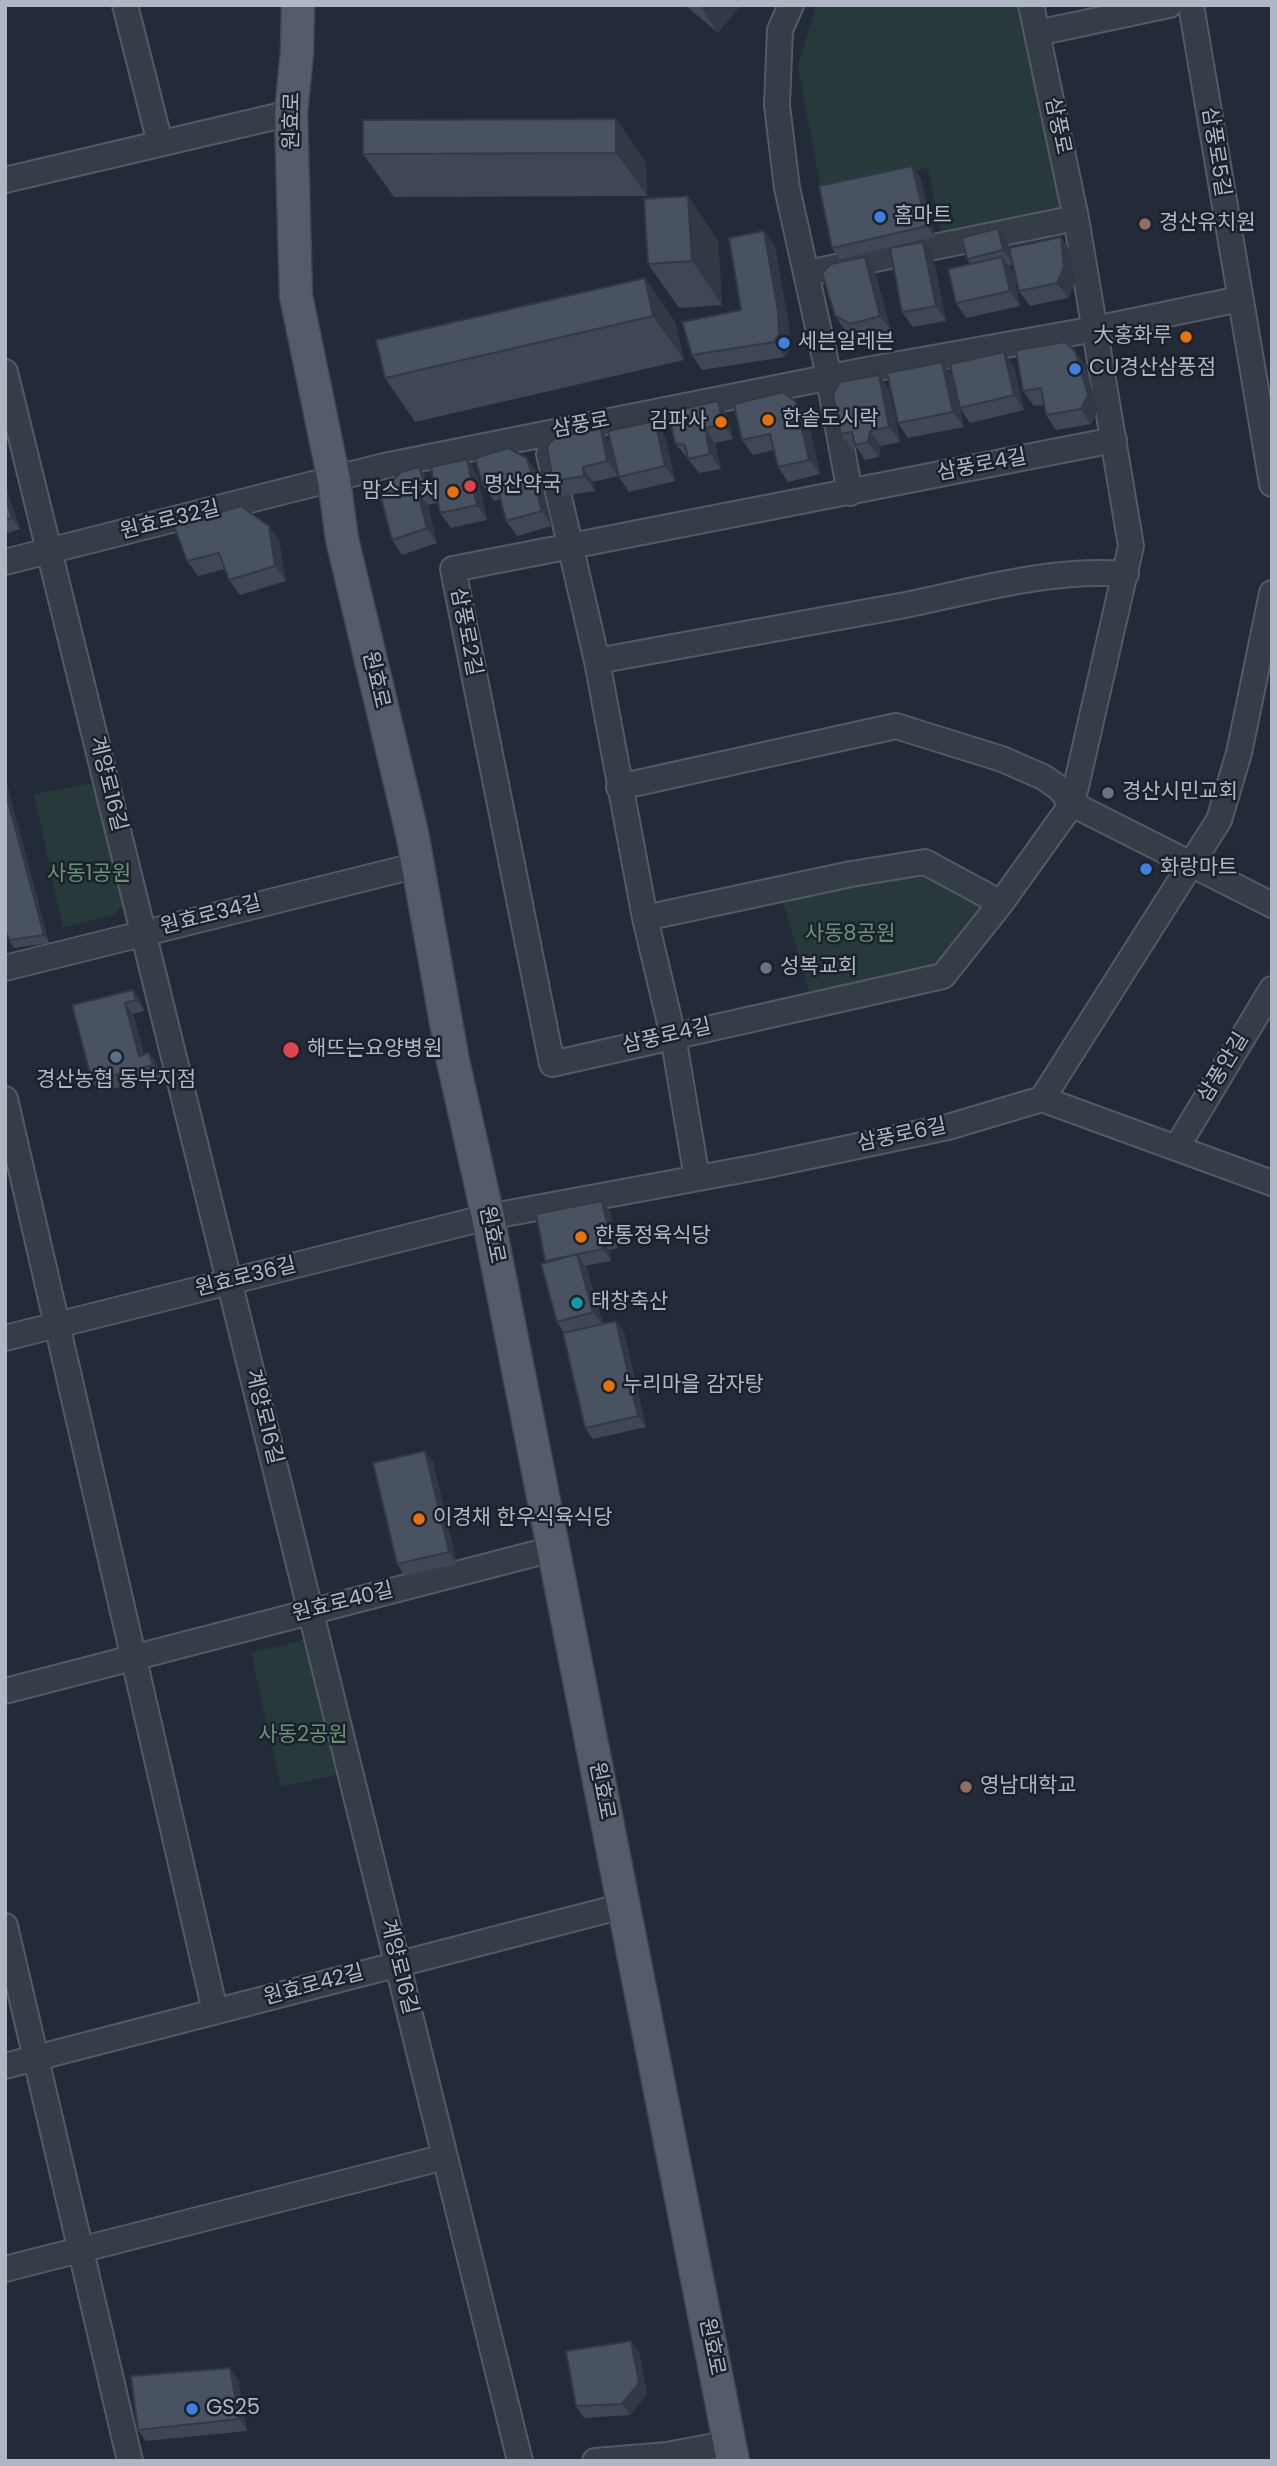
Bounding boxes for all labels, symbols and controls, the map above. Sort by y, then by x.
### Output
street label: 원효로 [280,92,306,150]
street label: 삼풍로 [1039,95,1075,157]
street label: 삼풍로5길 [1195,105,1235,199]
place label: 홈마트 [894,204,952,230]
marker: 홈마트 [872,209,888,225]
place label: 경산유치원 [1159,211,1256,237]
marker: 경산유치원 [1137,216,1153,232]
place label: 大홍화루 [1093,324,1172,350]
marker: 大홍화루 [1178,329,1194,345]
place label: 세븐일레븐 [798,330,895,356]
marker: 세븐일레븐 [776,335,792,351]
place label: CU경산삼풍점 [1089,356,1216,382]
marker: CU경산삼풍점 [1067,361,1083,377]
place label: 한솥도시락 [782,407,879,433]
street label: 삼풍로 [550,408,612,444]
place label: 김파사 [649,409,707,435]
marker: 한솥도시락 [760,412,776,428]
marker: 김파사 [713,414,729,430]
street label: 삼풍로4길 [935,445,1029,487]
place label: 명산약국 [484,473,561,499]
marker: 명산약국 [462,478,478,494]
place label: 맘스터치 [362,479,439,505]
marker: 맘스터치 [445,484,461,500]
street label: 원효로32길 [118,496,222,546]
street label: 삼풍로2길 [444,586,486,678]
street label: 원효로 [356,649,394,711]
street label: 계양로16길 [83,734,131,834]
place label: 경산시민교회 [1122,780,1238,806]
marker: 경산시민교회 [1100,785,1116,801]
place label: 화랑마트 [1160,856,1237,882]
marker: 화랑마트 [1138,861,1154,877]
park label: 사동1공원 [47,862,131,888]
street label: 원효로34길 [158,891,264,941]
park label: 사동8공원 [805,922,895,948]
place label: 성복교회 [780,955,857,981]
marker: 성복교회 [758,960,774,976]
street label: 삼풍로4길 [620,1015,714,1059]
street label: 삼풍안길 [1193,1028,1255,1108]
place label: 해뜨는요양병원 [307,1037,442,1063]
marker: 해뜨는요양병원 [281,1040,301,1060]
marker: 경산농협 동부지점 [108,1049,124,1065]
place label: 경산농협 동부지점 [36,1068,196,1094]
street label: 삼풍로6길 [855,1114,949,1158]
street label: 원효로 [473,1204,509,1266]
place label: 한통정육식당 [595,1224,711,1250]
marker: 한통정육식당 [573,1229,589,1245]
street label: 원효로36길 [193,1253,299,1303]
place label: 태창축산 [591,1290,668,1316]
marker: 태창축산 [569,1295,585,1311]
street label: 계양로16길 [239,1367,287,1467]
place label: 누리마을 감자탕 [623,1373,764,1399]
marker: 누리마을 감자탕 [601,1378,617,1394]
place label: 이경채 한우식육식당 [433,1506,612,1532]
marker: 이경채 한우식육식당 [411,1511,427,1527]
street label: 원효로40길 [290,1578,396,1628]
park label: 사동2공원 [258,1723,348,1749]
street label: 원효로 [583,1760,619,1822]
place label: 영남대학교 [980,1774,1077,1800]
marker: 영남대학교 [958,1779,974,1795]
street label: 계양로16길 [374,1917,422,2017]
street label: 원효로42길 [261,1961,367,2011]
street label: 원효로 [693,2316,729,2378]
place label: GS25 [206,2396,260,2422]
marker: GS25 [184,2401,200,2417]

